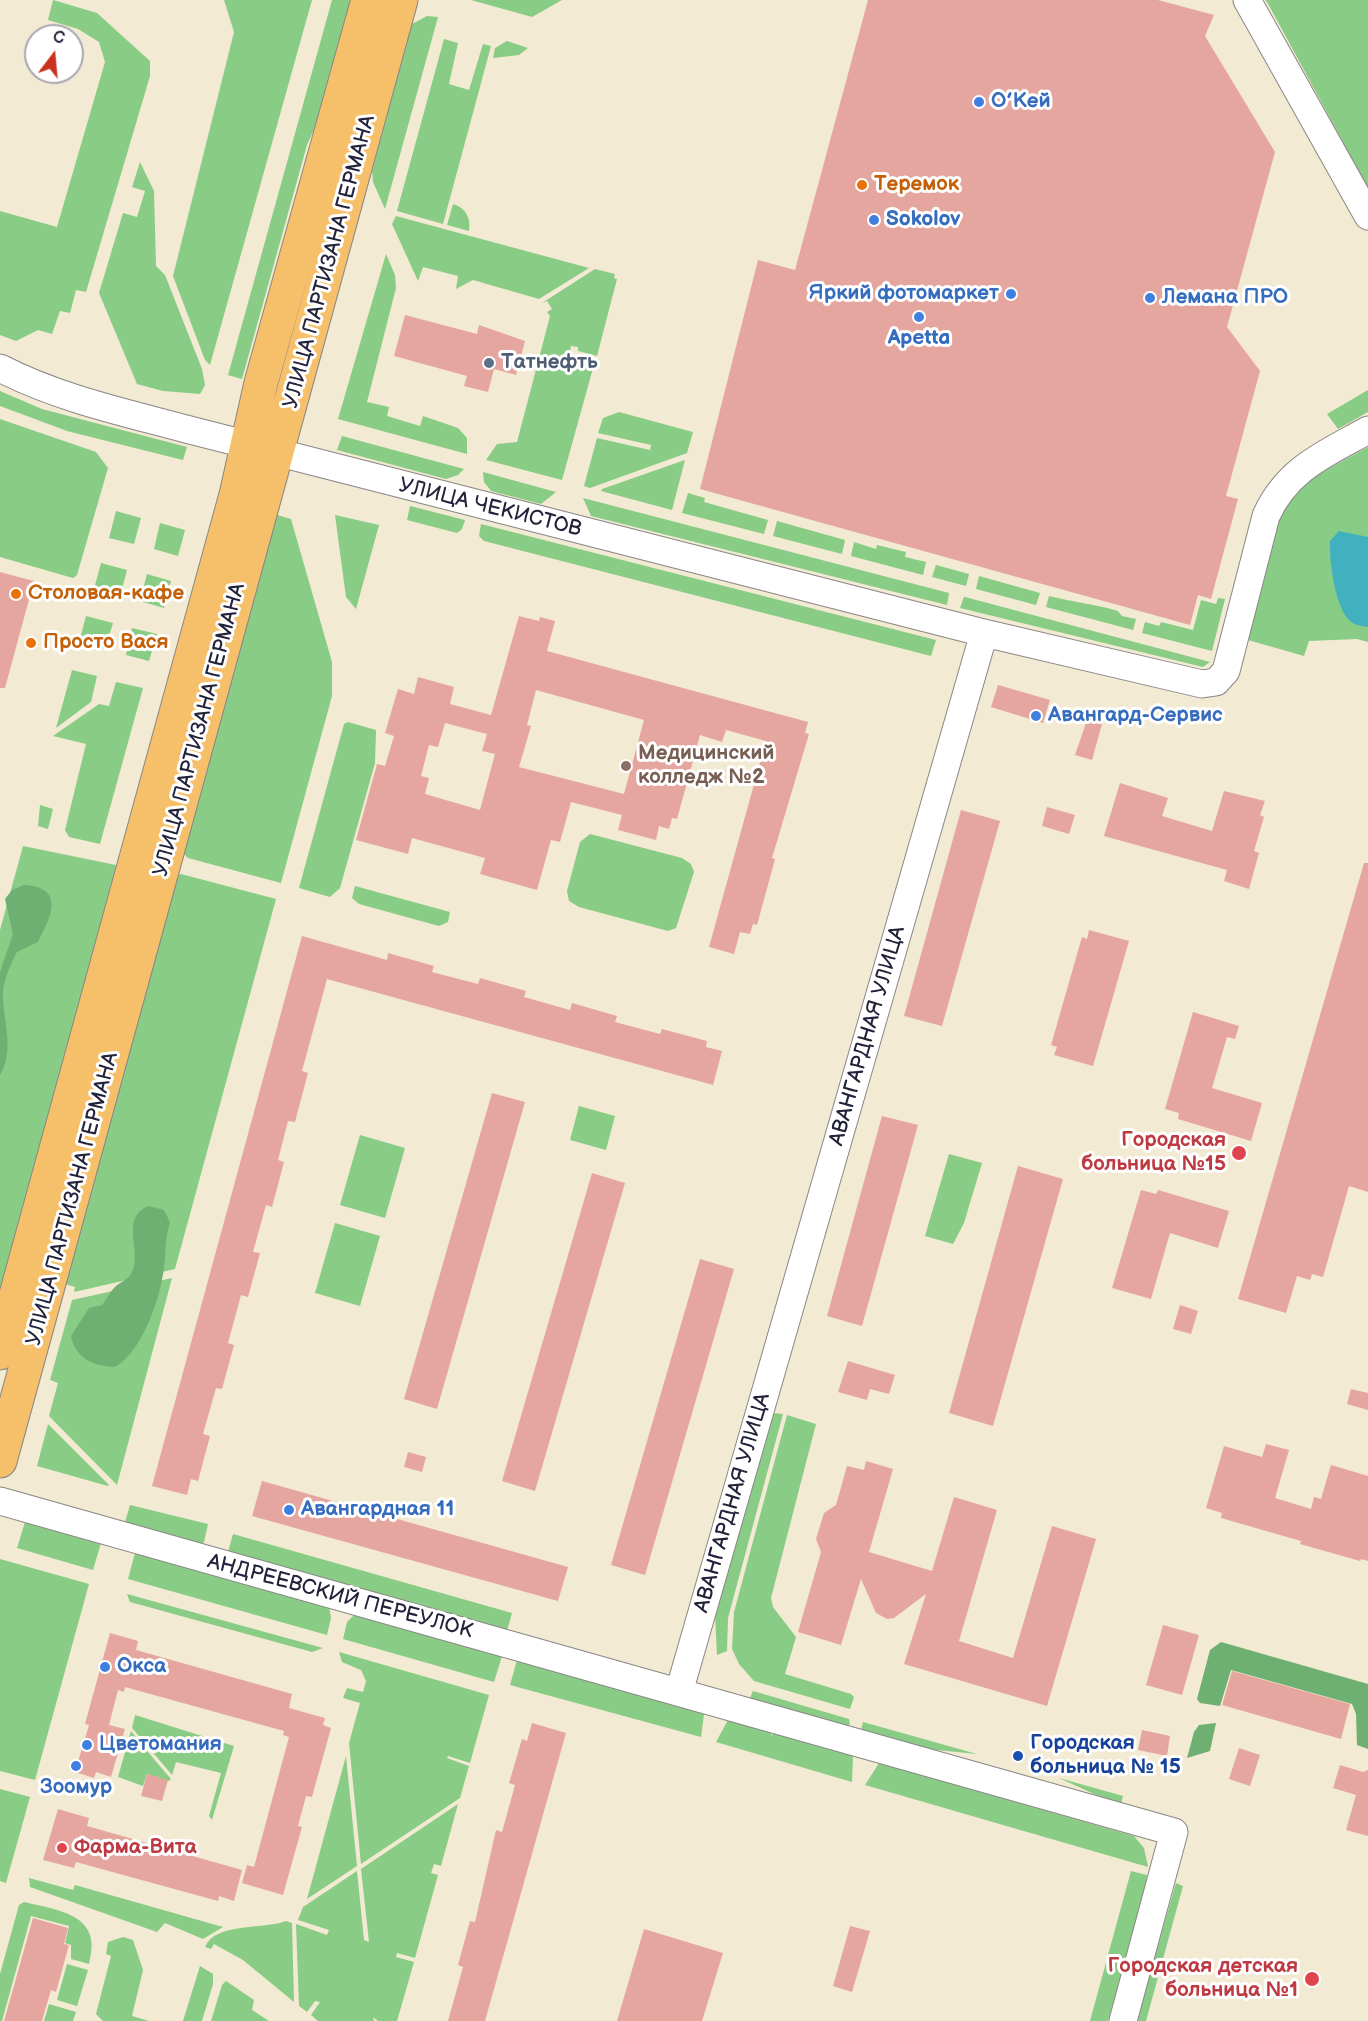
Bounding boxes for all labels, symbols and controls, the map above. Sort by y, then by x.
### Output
north arrow [24,24,84,84]
text: С [51,27,67,49]
place label: О’Кей [991,89,1051,115]
marker: О’Кей [972,95,986,109]
street label: УЛИЦА ПАРТИЗАНА ГЕРМАНА [279,113,381,411]
place label: Теремок [874,172,959,198]
marker: Теремок [855,178,869,192]
place label: Sokolov [886,207,960,233]
marker: Sokolov [867,213,881,227]
place label: Яркий фотомаркет [809,281,999,307]
place label: Лемана ПРО [1162,285,1288,311]
marker: Яркий фотомаркет [1004,287,1018,301]
marker: Лемана ПРО [1143,291,1157,305]
marker: Apetta [912,310,926,324]
place label: Apetta [888,326,950,352]
place label: Татнефть [501,350,598,376]
marker: Татнефть [482,356,496,370]
street label: УЛИЦА ЧЕКИСТОВ [396,473,584,543]
place label: Столовая-кафе [28,581,184,607]
street label: УЛИЦА ПАРТИЗАНА ГЕРМАНА [149,581,251,879]
marker: Столовая-кафе [9,587,23,601]
place label: Просто Вася [43,630,169,656]
marker: Просто Вася [24,636,38,650]
place label: Авангард-Сервис [1048,703,1223,729]
marker: Авангард-Сервис [1029,709,1043,723]
place label: Медицинский колледж №2 [638,741,774,791]
marker: Медицинский колледж №2 [619,759,633,773]
street label: АВАНГАРДНАЯ УЛИЦА [825,923,911,1149]
street label: УЛИЦА ПАРТИЗАНА ГЕРМАНА [22,1050,124,1348]
place label: Городская больница №15 [1081,1128,1226,1178]
marker: Городская больница №15 [1230,1144,1248,1162]
street label: АВАНГАРДНАЯ УЛИЦА [690,1390,776,1616]
place label: Авангардная 11 [301,1497,454,1523]
marker: Авангардная 11 [282,1503,296,1517]
street label: АНДРЕЕВСКИЙ ПЕРЕУЛОК [205,1549,475,1645]
place label: Окса [117,1654,166,1680]
marker: Окса [98,1660,112,1674]
place label: Городская больница № 15 [1030,1731,1181,1781]
place label: Цветомания [99,1732,222,1758]
marker: Цветомания [80,1738,94,1752]
marker: Городская больница № 15 [1011,1749,1025,1763]
marker: Зоомур [69,1759,83,1773]
place label: Зоомур [40,1775,112,1801]
place label: Фарма-Вита [74,1835,197,1861]
marker: Фарма-Вита [55,1841,69,1855]
place label: Городская детская больница №1 [1107,1954,1298,2004]
marker: Городская детская больница №1 [1303,1970,1321,1988]

